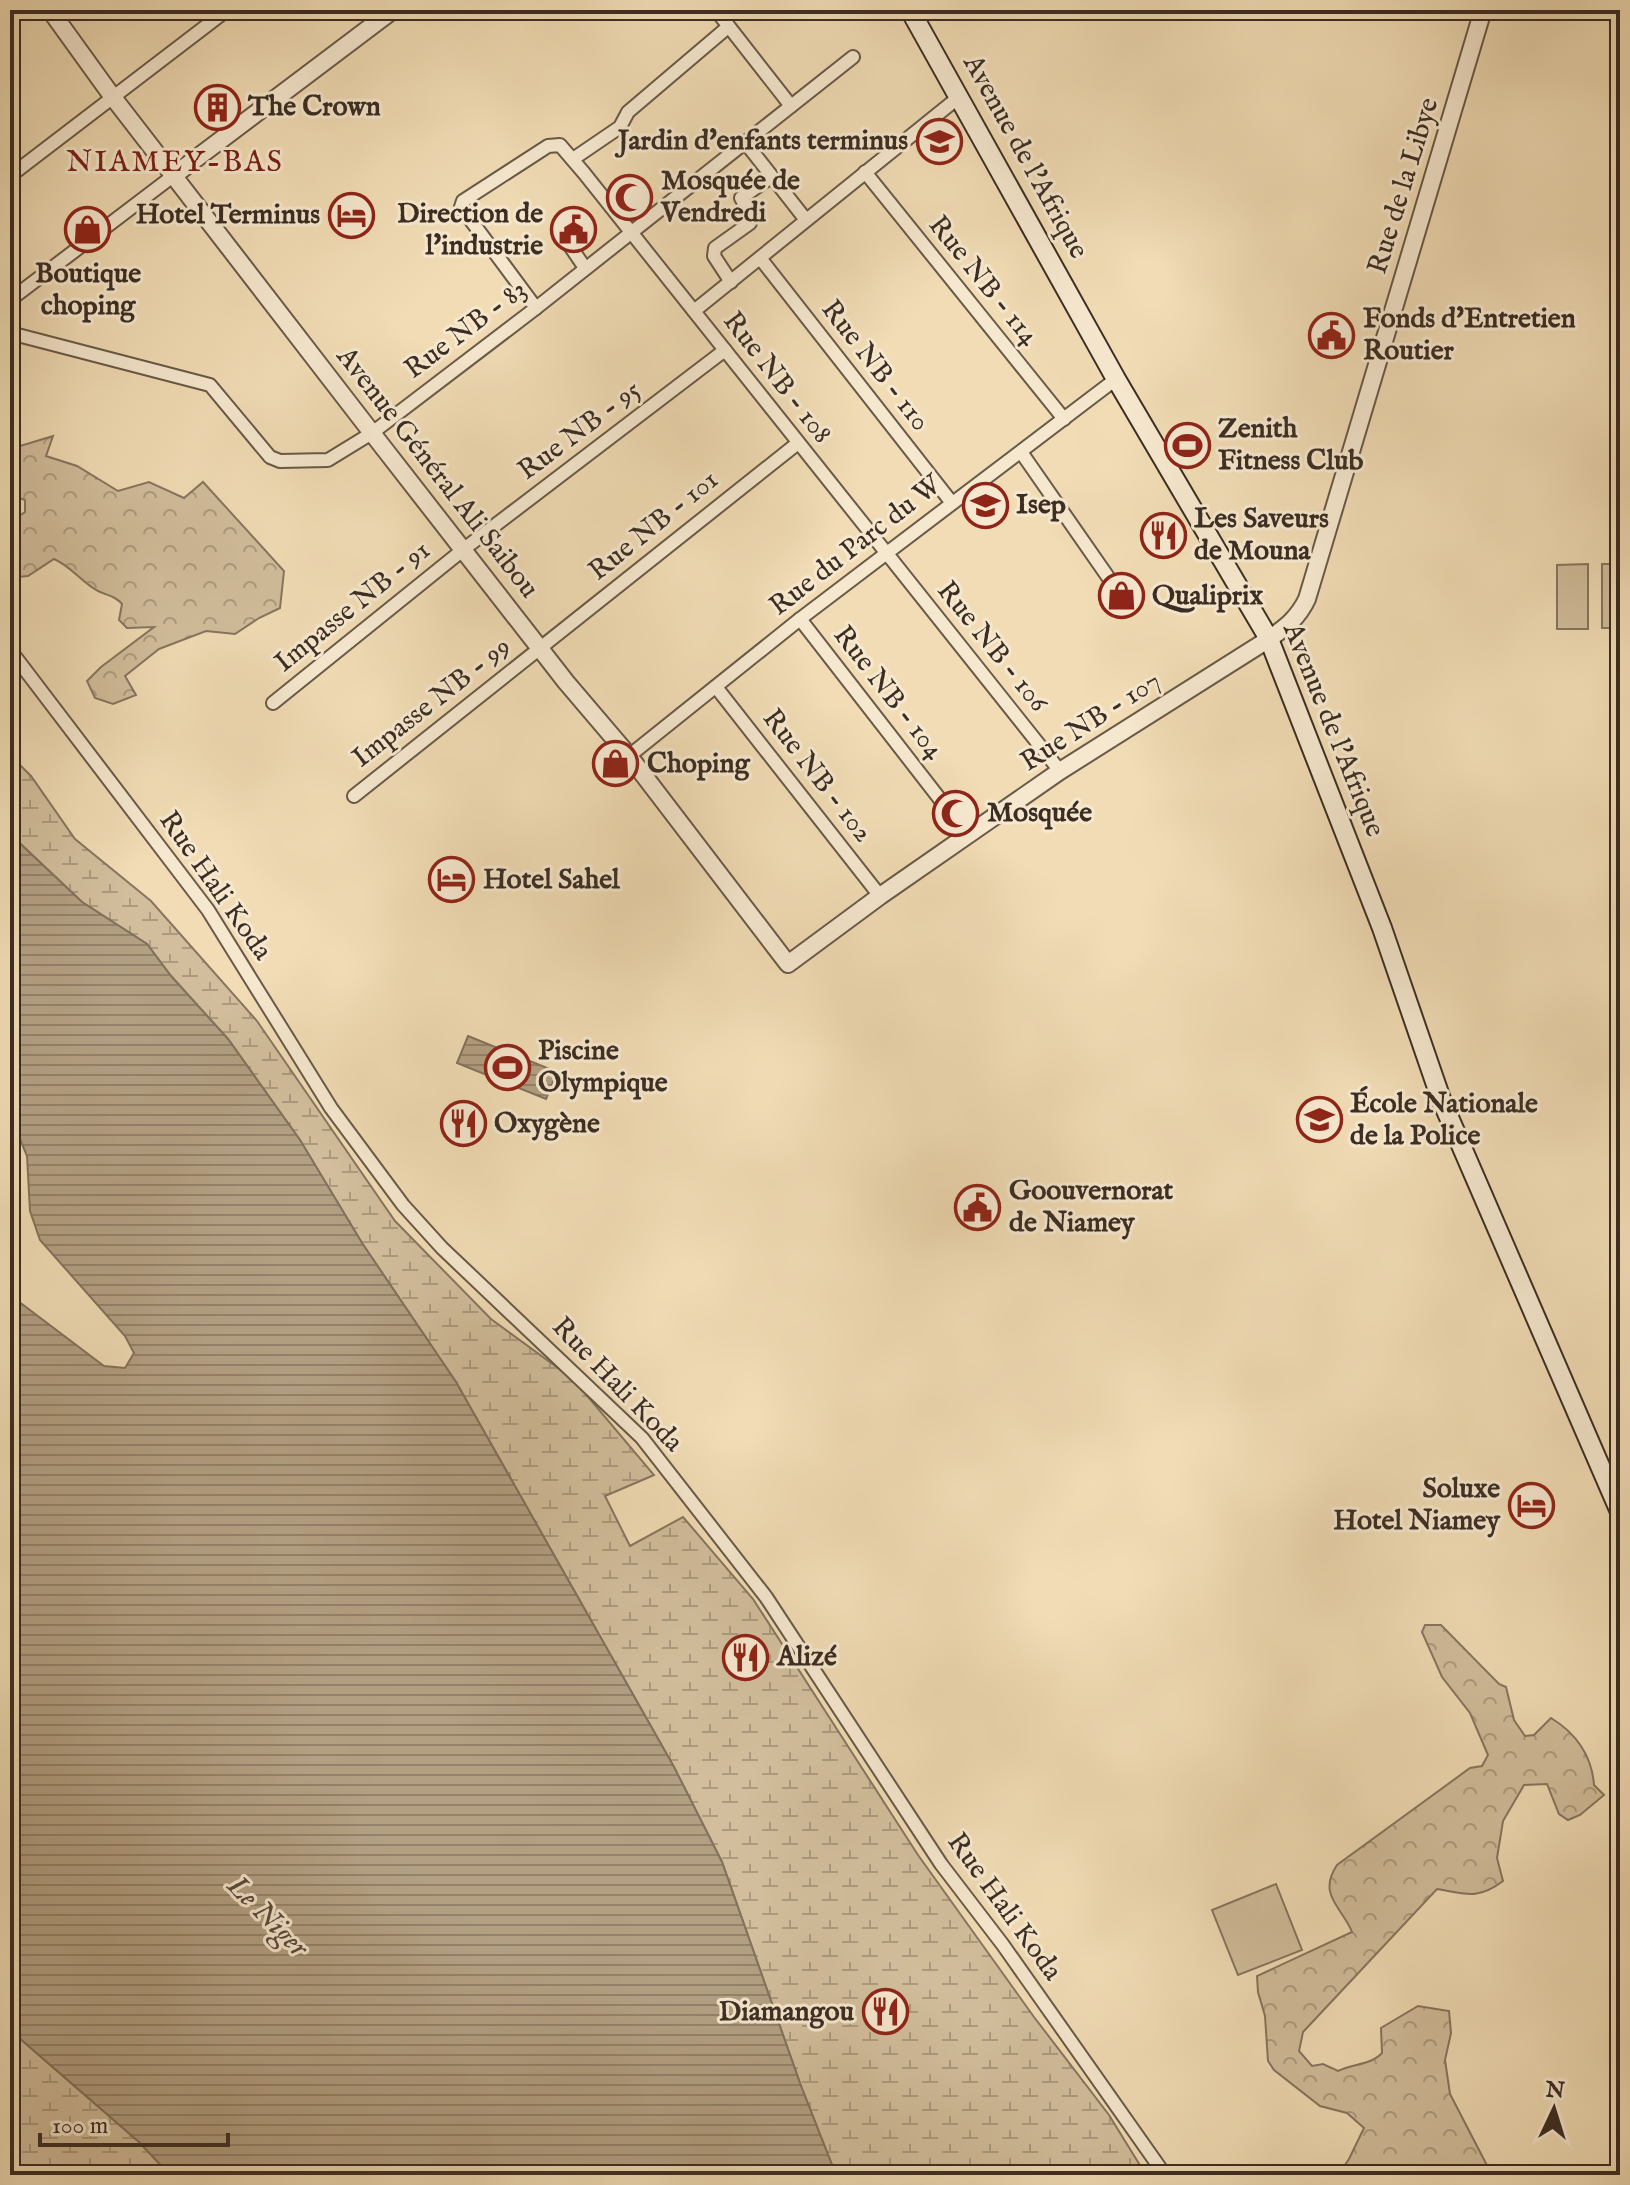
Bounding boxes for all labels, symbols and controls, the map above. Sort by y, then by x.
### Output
street label: Avenue de l'Afrique [954,48,1096,265]
building icon: The Crown [193,83,241,131]
place label: The Crown [247,90,381,125]
street label: Rue de la Libye [1361,93,1447,278]
school or university icon: Jardin d'enfants terminus [915,117,963,165]
place label: Jardin d'enfants terminus [614,124,908,159]
district label: NIAMEY-BAS [66,144,284,182]
place label: Mosquée de Vendredi [660,164,800,231]
mosque icon: Mosquée de Vendredi [606,173,654,221]
hotel icon: Hotel Terminus [327,191,375,239]
place label: Direction de l'industrie [397,197,543,264]
place label: Hotel Terminus [136,198,320,233]
shop icon: Boutique choping [64,206,112,254]
public building icon: Direction de l'industrie [550,206,598,254]
street label: Rue NB - 114 [920,209,1046,353]
place label: Boutique choping [35,257,141,324]
street label: Rue NB - 83 [398,273,534,387]
street label: Rue NB - 110 [813,293,937,439]
place label: Fonds d'Entretien Routier [1363,302,1576,369]
street label: Rue NB - 108 [715,305,839,451]
public building icon: Fonds d'Entretien Routier [1308,311,1356,359]
street label: Avenue Général Ali Saibou [327,340,546,606]
street label: Rue NB - 95 [512,373,648,489]
place label: Zenith Fitness Club [1218,412,1363,479]
sports icon: Zenith Fitness Club [1163,421,1211,469]
street label: Rue NB - 101 [582,463,726,589]
street label: Rue du Parc du W [763,467,950,624]
school or university icon: Isep [961,481,1009,529]
place label: Isep [1016,488,1066,523]
place label: Les Saveurs de Mouna [1194,502,1329,569]
restaurant icon: Les Saveurs de Mouna [1139,511,1187,559]
street label: Impasse NB - 91 [268,534,438,680]
shop icon: Qualiprix [1097,572,1145,620]
street label: Rue NB - 106 [929,574,1056,721]
place label: Qualiprix [1152,579,1263,614]
street label: Avenue de l'Afrique [1274,617,1392,842]
street label: Rue NB - 104 [825,619,951,767]
street label: Impasse NB - 99 [346,630,518,776]
street label: Rue NB - 107 [1014,664,1168,780]
street label: Rue NB - 102 [754,702,880,850]
shop icon: Choping [592,740,640,788]
place label: Choping [647,747,750,782]
mosque icon: Mosquée [932,789,980,837]
place label: Mosquée [987,796,1092,831]
street label: Rue Hali Koda [151,805,280,968]
hotel icon: Hotel Sahel [428,856,476,904]
place label: Hotel Sahel [483,863,621,898]
place label: Piscine Olympique [538,1034,668,1101]
sports icon: Piscine Olympique [483,1043,531,1091]
place label: École Nationale de la Police [1350,1086,1538,1154]
school or university icon: École Nationale de la Police [1295,1096,1343,1144]
restaurant icon: Oxygène [439,1100,487,1148]
place label: Oxygène [494,1107,600,1142]
place label: Goouvernorat de Niamey [1009,1174,1174,1241]
public building icon: Goouvernorat de Niamey [954,1183,1002,1231]
street label: Rue Hali Koda [544,1310,691,1461]
place label: Soluxe Hotel Niamey [1333,1472,1501,1539]
hotel icon: Soluxe Hotel Niamey [1507,1481,1555,1529]
restaurant icon: Alizé [722,1633,770,1681]
place label: Alizé [776,1640,837,1675]
street label: Rue Hali Koda [939,1826,1070,1989]
water label: Le Niger [217,1867,317,1967]
restaurant icon: Diamangou [861,1988,909,2036]
place label: Diamangou [719,1995,854,2030]
north arrow [1514,2069,1594,2149]
text: N [1544,2076,1566,2106]
scale bar [40,2097,228,2147]
text: 100 m [52,2111,108,2142]

